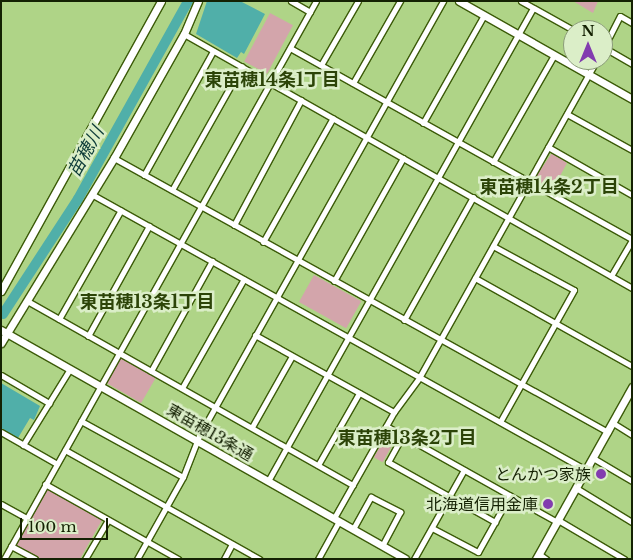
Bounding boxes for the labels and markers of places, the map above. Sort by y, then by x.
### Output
place label: とんかつ家族 [495,464,591,484]
marker: とんかつ家族 [595,468,607,480]
place label: 北海道信用金庫 [426,494,538,514]
marker: 北海道信用金庫 [542,498,554,510]

